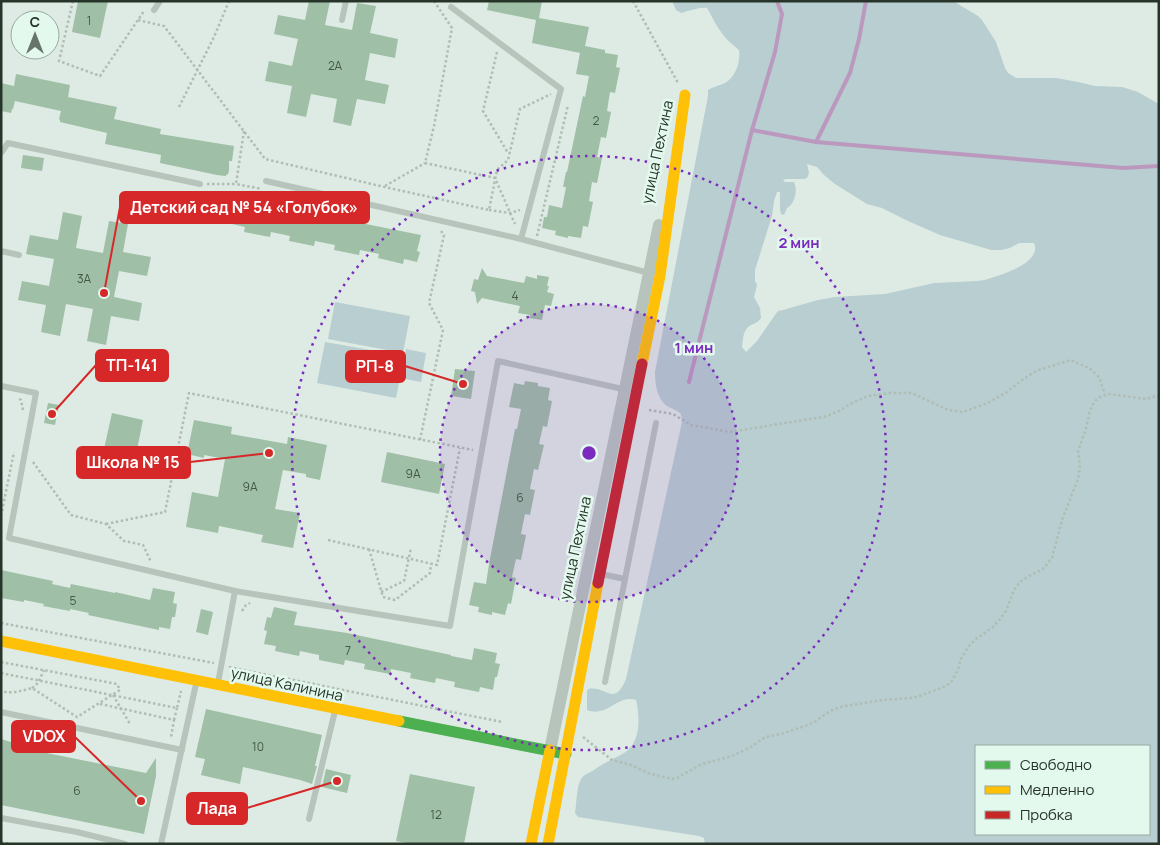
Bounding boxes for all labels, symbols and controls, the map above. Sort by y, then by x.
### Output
north arrow [10,10,60,60]
text: С [30,12,40,31]
house number: 1 [87,12,91,29]
house number: 2А [328,57,342,74]
street label: улица Пехтина [636,98,678,206]
house number: 2 [593,112,600,129]
callout: Детский сад № 54 «Голубок» [120,192,369,223]
text: Детский сад № 54 «Голубок» [130,196,358,218]
text: 2 мин [778,232,820,253]
house number: 3А [77,270,92,287]
house number: 4 [511,287,519,304]
text: 1 мин [675,337,713,358]
callout: ТП-141 [96,350,168,381]
callout: РП-8 [346,351,405,382]
text: ТП-141 [106,354,158,376]
text: РП-8 [356,355,394,377]
centre of rings [580,444,598,462]
callout: Школа № 15 [77,447,190,478]
text: Школа № 15 [86,451,180,473]
house number: 9А [405,465,421,482]
house number: 9А [242,478,258,495]
house number: 6 [516,489,524,506]
street label: улица Пехтина [554,494,596,602]
house number: 5 [70,592,77,609]
house number: 7 [345,642,351,659]
street label: улица Калинина [229,662,345,706]
callout: VDOX [12,721,75,752]
text: VDOX [22,725,66,747]
house number: 10 [252,738,264,755]
legend [975,745,1150,835]
text: Свободно [1020,754,1092,775]
text: Медленно [1020,779,1094,800]
house number: 6 [73,782,81,799]
callout: Лада [187,793,247,824]
text: Лада [197,797,237,819]
text: Пробка [1020,804,1073,825]
house number: 12 [430,806,442,823]

